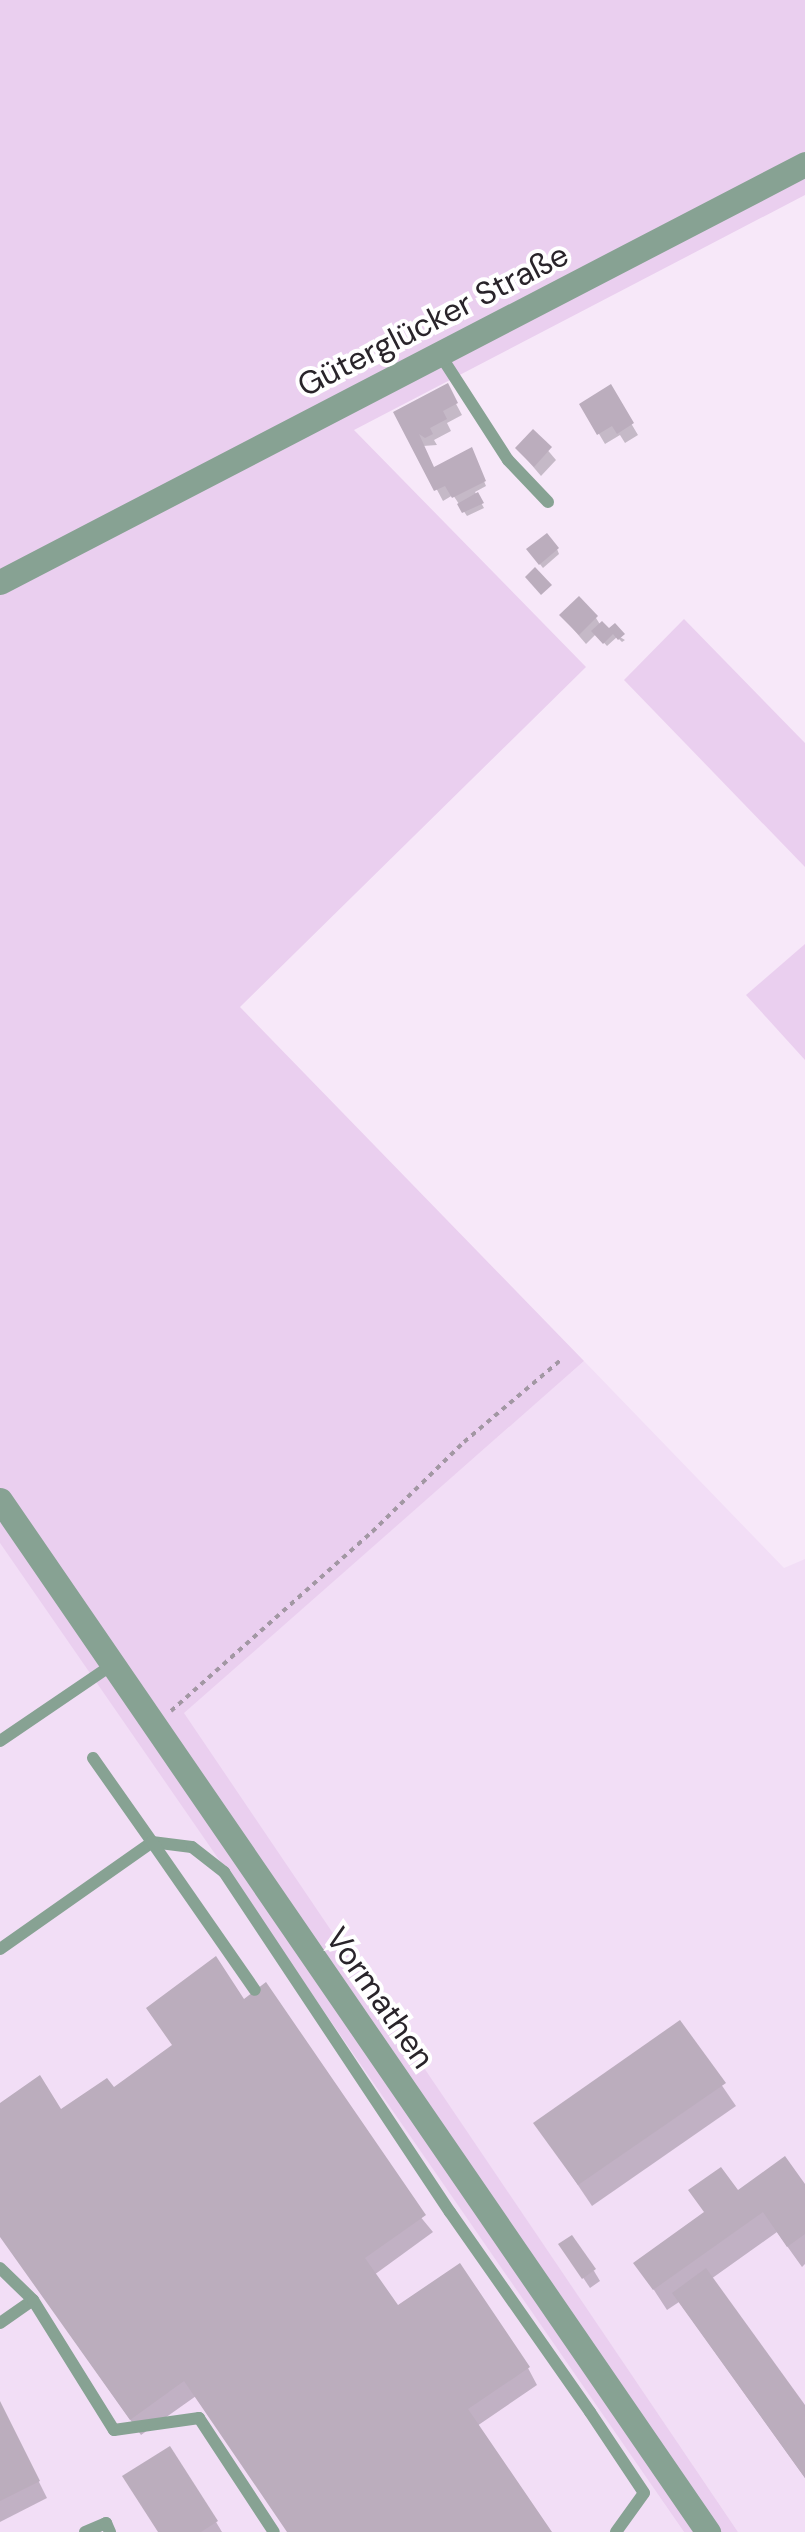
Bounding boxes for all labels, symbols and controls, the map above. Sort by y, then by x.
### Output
street label: Güterglücker Straße [291,235,575,405]
street label: Vormathen [317,1920,443,2076]

